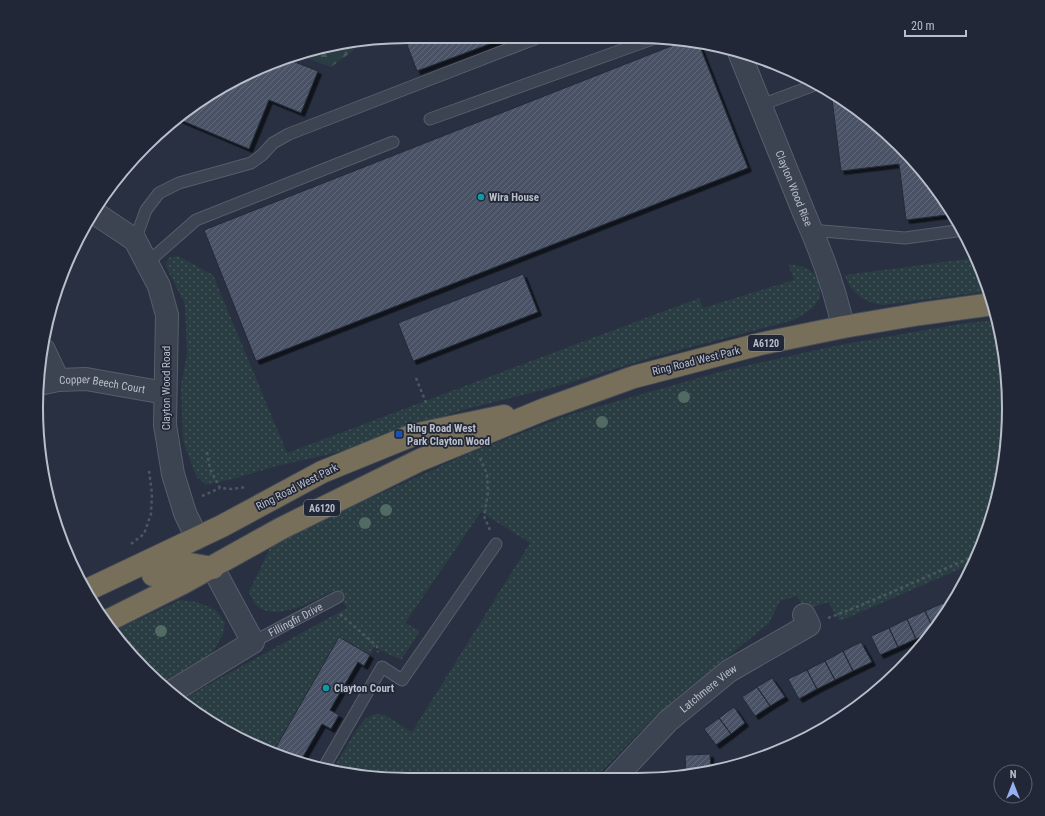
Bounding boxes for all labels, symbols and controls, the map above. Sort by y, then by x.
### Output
scale bar [905,12,966,38]
text: 20 m [911,19,935,33]
street label: Clayton Wood Rise [773,148,815,228]
place label: Wira House [489,191,539,204]
marker: Wira House [476,192,486,202]
road number: A6120 [748,335,784,351]
street label: Ring Road West Park [651,344,741,378]
street label: Clayton Wood Road [160,346,173,430]
street label: Copper Beech Court [59,372,146,396]
place label: Ring Road West Park Clayton Wood [407,422,490,448]
marker: Ring Road West Park Clayton Wood [394,429,404,439]
street label: Ring Road West Park [254,461,340,513]
road number: A6120 [304,500,340,516]
street label: Fillingfir Drive [266,600,325,639]
street label: Latchmere View [677,662,739,715]
place label: Clayton Court [334,682,395,695]
marker: Clayton Court [321,683,331,693]
north arrow [993,764,1033,804]
text: N [1010,768,1017,781]

